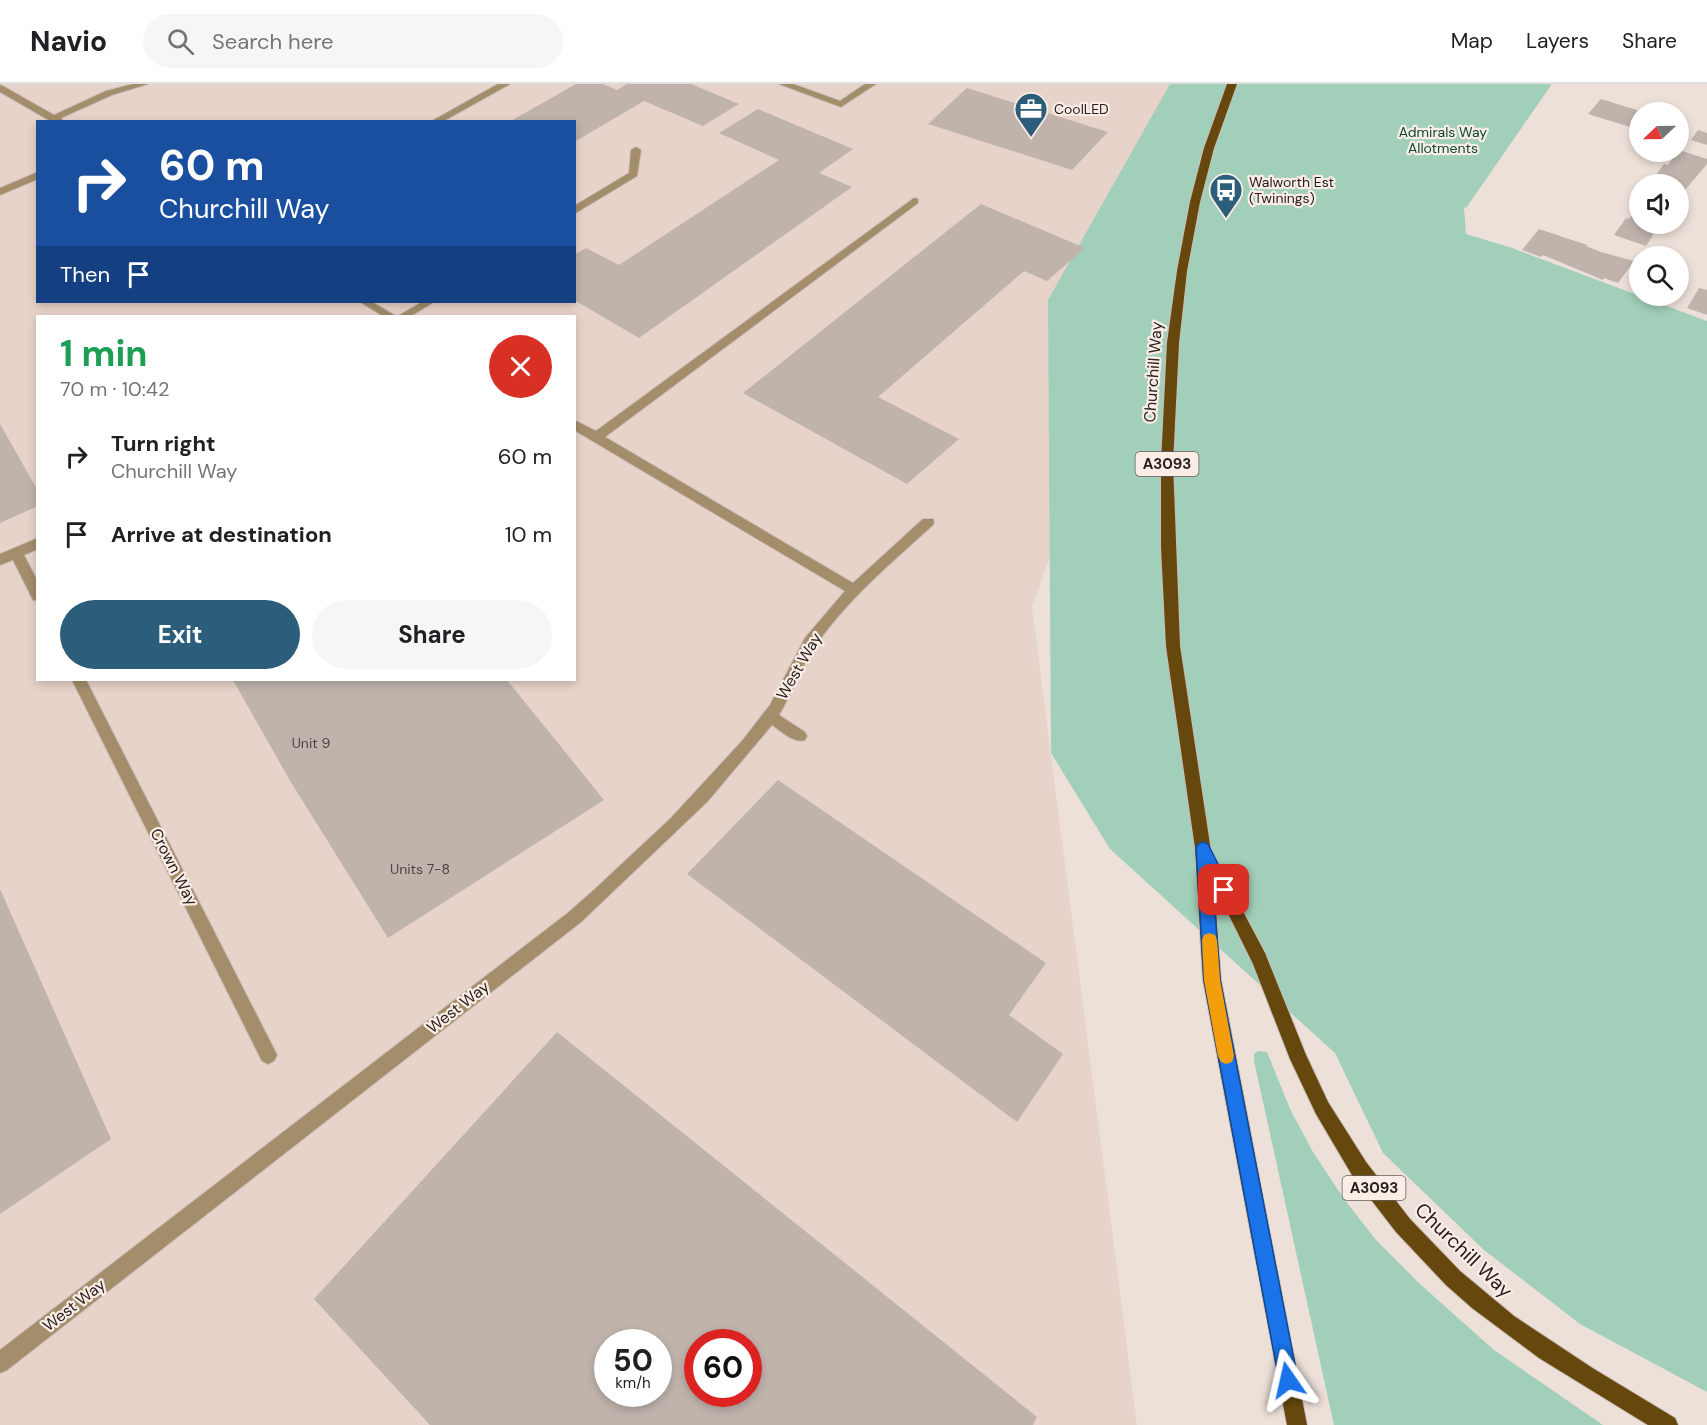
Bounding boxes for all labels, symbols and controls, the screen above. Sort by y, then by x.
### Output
search box [143,14,563,68]
text: Navio [30,23,107,60]
icon: search [164,25,197,58]
text: Search here [212,27,333,56]
text: Map [1451,27,1493,55]
text: Layers [1526,27,1589,55]
text: Share [1622,27,1677,55]
office icon: CoolLED [1013,91,1049,138]
place label: CoolLED [1054,100,1109,118]
north arrow [1629,102,1689,162]
map controls [1629,102,1689,306]
park label: Admirals Way Allotments [1399,123,1487,157]
text: 60 m [159,138,265,193]
icon: right [60,144,138,222]
bus stop icon: Walworth Est (Twinings) [1208,172,1244,219]
place label: Walworth Est (Twinings) [1249,173,1334,207]
button: sound [1629,174,1689,234]
text: Churchill Way [159,191,330,226]
button: search [1629,246,1689,306]
icon: arrive [122,258,155,291]
text: Then [60,260,110,289]
street label: Churchill Way [1139,321,1167,423]
text: 1 min [60,330,148,377]
button: close [489,335,552,398]
text: 70 m · 10:42 [60,376,169,402]
text: Turn right [111,429,216,458]
icon: right [60,440,93,473]
text: 60 m [498,442,552,471]
road number: A3093 [1136,452,1198,476]
text: Churchill Way [111,458,237,484]
icon: arrive [60,518,93,551]
text: Arrive at destination [111,520,332,549]
text: 10 m [505,520,552,549]
button: Exit [60,600,300,669]
button: Share [312,600,552,669]
street label: West Way [771,629,827,703]
house number: Unit 9 [292,734,330,752]
street label: Crown Way [146,825,202,909]
house number: Units 7-8 [390,860,450,878]
pin [1198,864,1249,915]
icon: arrive [1207,873,1240,906]
street label: West Way [422,976,494,1038]
road number: A3093 [1342,1176,1406,1200]
street label: Churchill Way [1410,1197,1518,1303]
street label: West Way [38,1274,110,1336]
speed limit sign: 60 [684,1329,762,1407]
text: 50 [613,1341,653,1380]
position arrow [1256,1348,1320,1412]
text: km/h [615,1373,651,1393]

